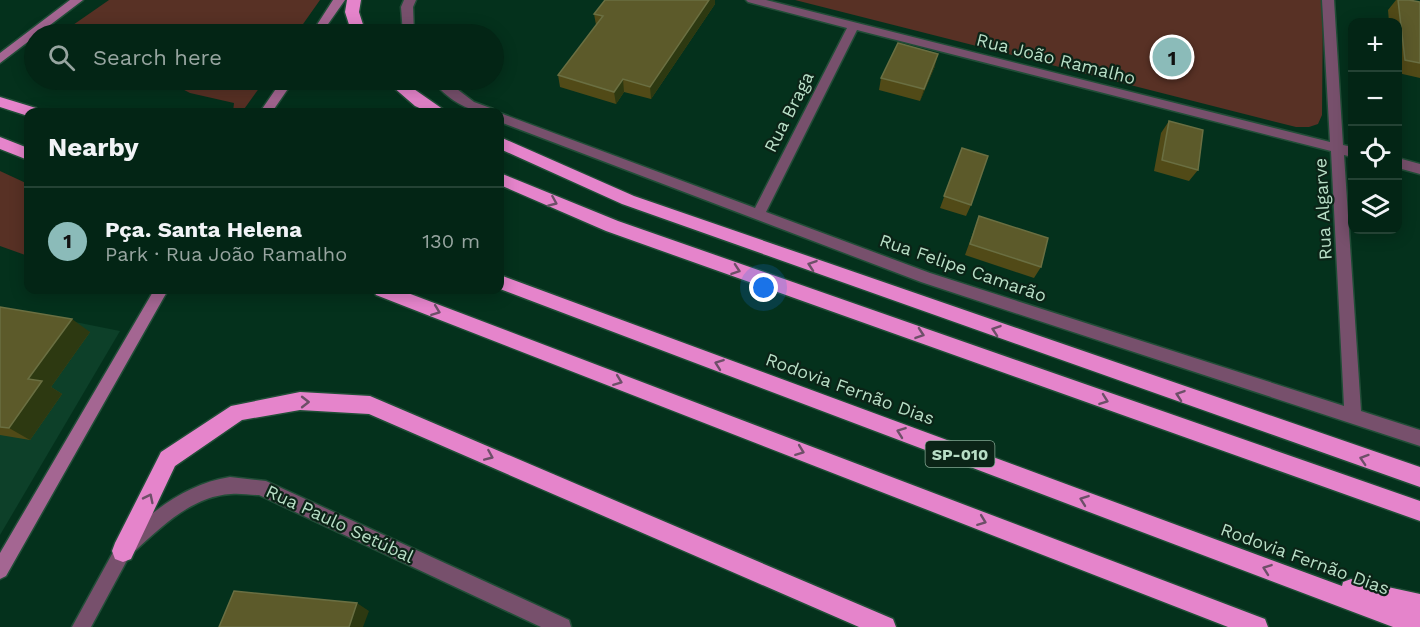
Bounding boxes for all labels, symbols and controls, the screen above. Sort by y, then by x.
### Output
map controls [1348,18,1402,234]
button: + [1348,18,1402,72]
search box [24,24,504,90]
street label: Rua João Ramalho [974,29,1138,88]
pin: 1 [1152,34,1192,80]
icon: search [45,41,78,74]
text: Search here [93,45,222,70]
street label: Rua Braga [759,68,818,156]
button: − [1348,72,1402,126]
button: locate [1348,126,1402,180]
text: Nearby [48,132,139,162]
street label: Rua Algarve [1309,157,1336,261]
button: layers [1348,180,1402,234]
one-way arrow [547,195,558,207]
text: Pça. Santa Helena [105,217,302,242]
text: 1 [63,229,72,253]
text: 130 m [422,229,480,253]
street label: Rua Felipe Camarão [877,229,1049,306]
text: Park · Rua João Ramalho [105,242,347,266]
one-way arrow [807,259,818,272]
one-way arrow [730,262,741,275]
your location [749,273,778,302]
one-way arrow [430,303,441,316]
one-way arrow [991,324,1002,337]
one-way arrow [914,327,925,340]
street label: Rodovia Fernão Dias [763,348,937,429]
one-way arrow [714,358,725,371]
one-way arrow [612,373,623,386]
one-way arrow [1175,389,1186,402]
one-way arrow [1098,392,1109,405]
one-way arrow [300,396,309,408]
one-way arrow [897,427,908,439]
road number: SP-010 [926,441,994,467]
one-way arrow [794,444,805,456]
one-way arrow [483,449,494,461]
one-way arrow [1359,454,1370,466]
street label: Rua Paulo Setúbal [263,480,418,567]
one-way arrow [142,494,154,505]
one-way arrow [1079,495,1090,508]
one-way arrow [976,514,987,526]
street label: Rodovia Fernão Dias [1218,518,1392,599]
one-way arrow [1262,563,1273,576]

